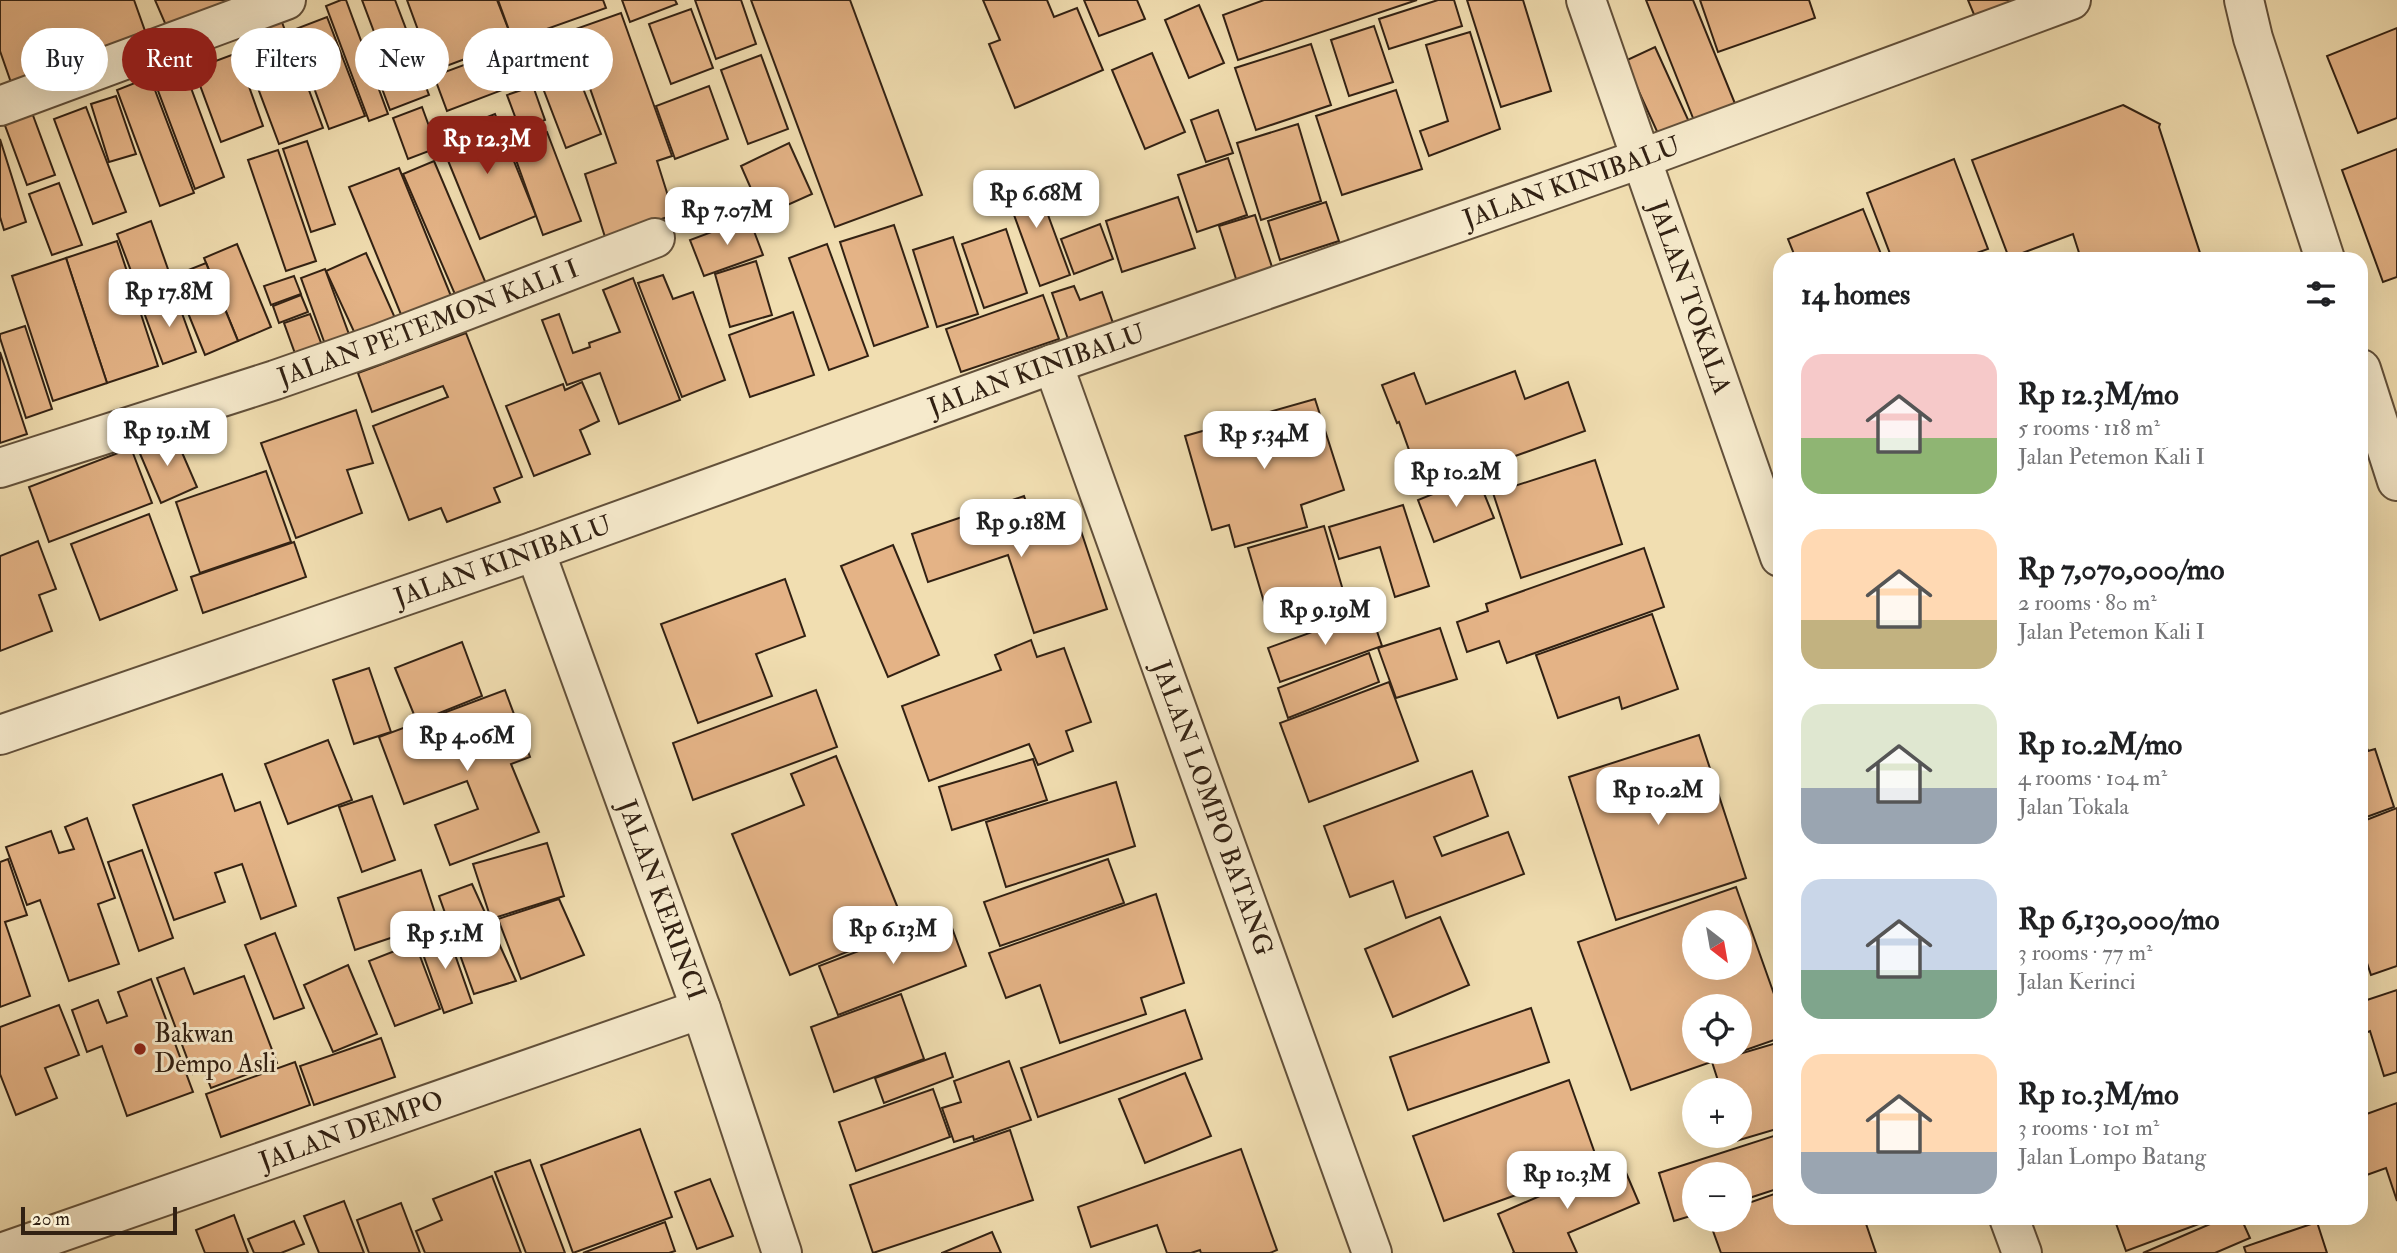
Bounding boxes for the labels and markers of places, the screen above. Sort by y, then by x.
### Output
pin: Rp 12.3M [415,116,559,176]
pin: Rp 6.68M [964,170,1108,230]
pin: Rp 7.07M [655,188,799,247]
pin: Rp 17.8M [97,270,241,329]
pin: Rp 19.1M [95,408,239,468]
pin: Rp 5.34M [1192,412,1336,471]
pin: Rp 10.2M [1384,449,1528,509]
pin: Rp 9.18M [949,500,1093,559]
pin: Rp 9.19M [1253,588,1397,647]
pin: Rp 4.06M [395,714,539,773]
pin: Rp 10.2M [1586,768,1730,827]
pin: Rp 6.13M [821,906,965,966]
pin: Rp 5.1M [380,912,510,971]
place label: Bakwan Dempo Asli [154,1018,276,1081]
marker: Bakwan Dempo Asli [132,1041,148,1057]
pin: Rp 10.3M [1495,1152,1639,1211]

